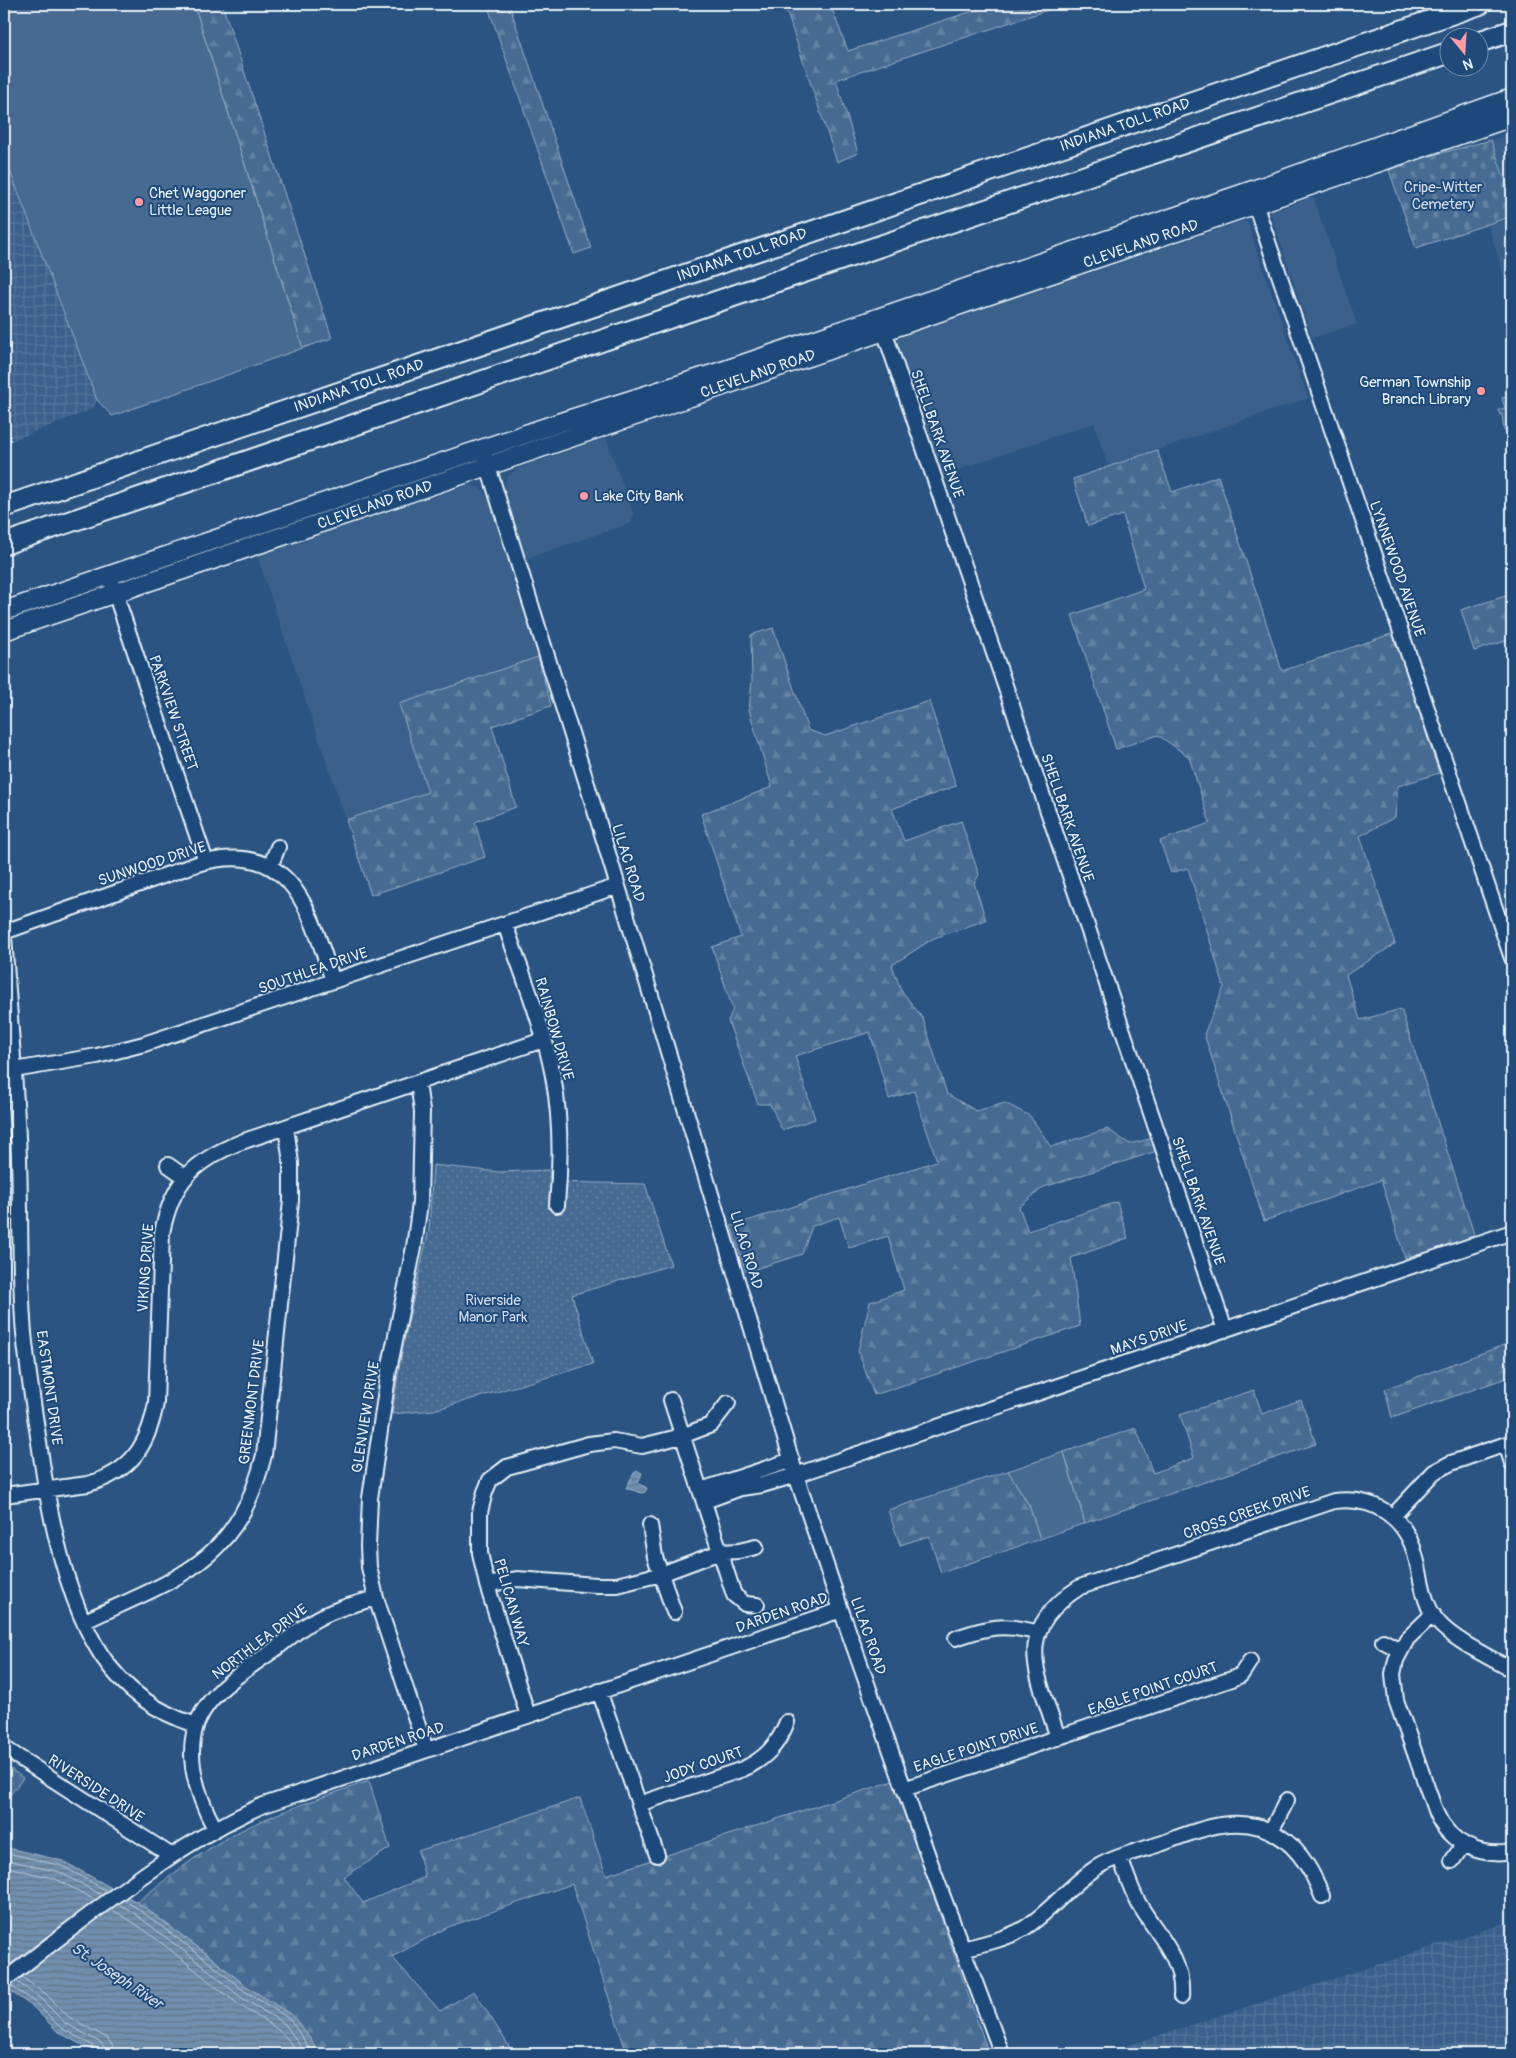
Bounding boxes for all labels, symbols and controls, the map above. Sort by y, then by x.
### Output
north arrow [1438,28,1488,78]
text: N [1461,54,1475,73]
street label: INDIANA TOLL ROAD [1057,94,1193,156]
park label: Cripe-Witter Cemetery [1404,178,1483,214]
place label: Chet Waggoner Little League [149,184,247,220]
marker: Chet Waggoner Little League [133,196,145,208]
street label: CLEVELAND ROAD [1081,215,1201,273]
street label: INDIANA TOLL ROAD [674,224,810,286]
street label: CLEVELAND ROAD [698,345,818,403]
street label: INDIANA TOLL ROAD [291,355,427,417]
street label: SHELLBARK AVENUE [906,367,968,501]
place label: German Township Branch Library [1359,373,1472,409]
marker: German Township Branch Library [1475,385,1487,397]
street label: CLEVELAND ROAD [315,476,435,534]
place label: Lake City Bank [594,487,684,506]
marker: Lake City Bank [578,490,590,502]
street label: LYNNEWOOD AVENUE [1365,499,1429,640]
street label: PARKVIEW STREET [144,653,202,773]
street label: SHELLBARK AVENUE [1036,751,1098,885]
street label: LILAC ROAD [607,822,649,904]
street label: SUNWOOD DRIVE [96,838,209,890]
street label: SOUTHLEA DRIVE [256,943,370,999]
street label: RAINBOW DRIVE [530,975,578,1083]
street label: SHELLBARK AVENUE [1167,1134,1229,1268]
street label: LILAC ROAD [725,1209,767,1291]
street label: VIKING DRIVE [133,1223,159,1313]
park label: Riverside Manor Park [458,1291,528,1327]
street label: MAYS DRIVE [1108,1316,1190,1360]
street label: EASTMONT DRIVE [32,1329,66,1447]
street label: GREENMONT DRIVE [235,1338,269,1466]
street label: GLENVIEW DRIVE [348,1360,384,1474]
street label: CROSS CREEK DRIVE [1181,1482,1313,1544]
street label: PELICAN WAY [489,1556,533,1650]
street label: DARDEN ROAD [733,1588,831,1638]
street label: LILAC ROAD [846,1595,890,1677]
street label: NORTHLEA DRIVE [209,1600,312,1684]
street label: EAGLE POINT COURT [1086,1658,1220,1720]
street label: DARDEN ROAD [349,1718,447,1766]
street label: EAGLE POINT DRIVE [911,1719,1041,1777]
street label: JODY COURT [661,1742,745,1788]
street label: RIVERSIDE DRIVE [44,1751,148,1827]
water label: St. Joseph River [67,1938,168,2015]

